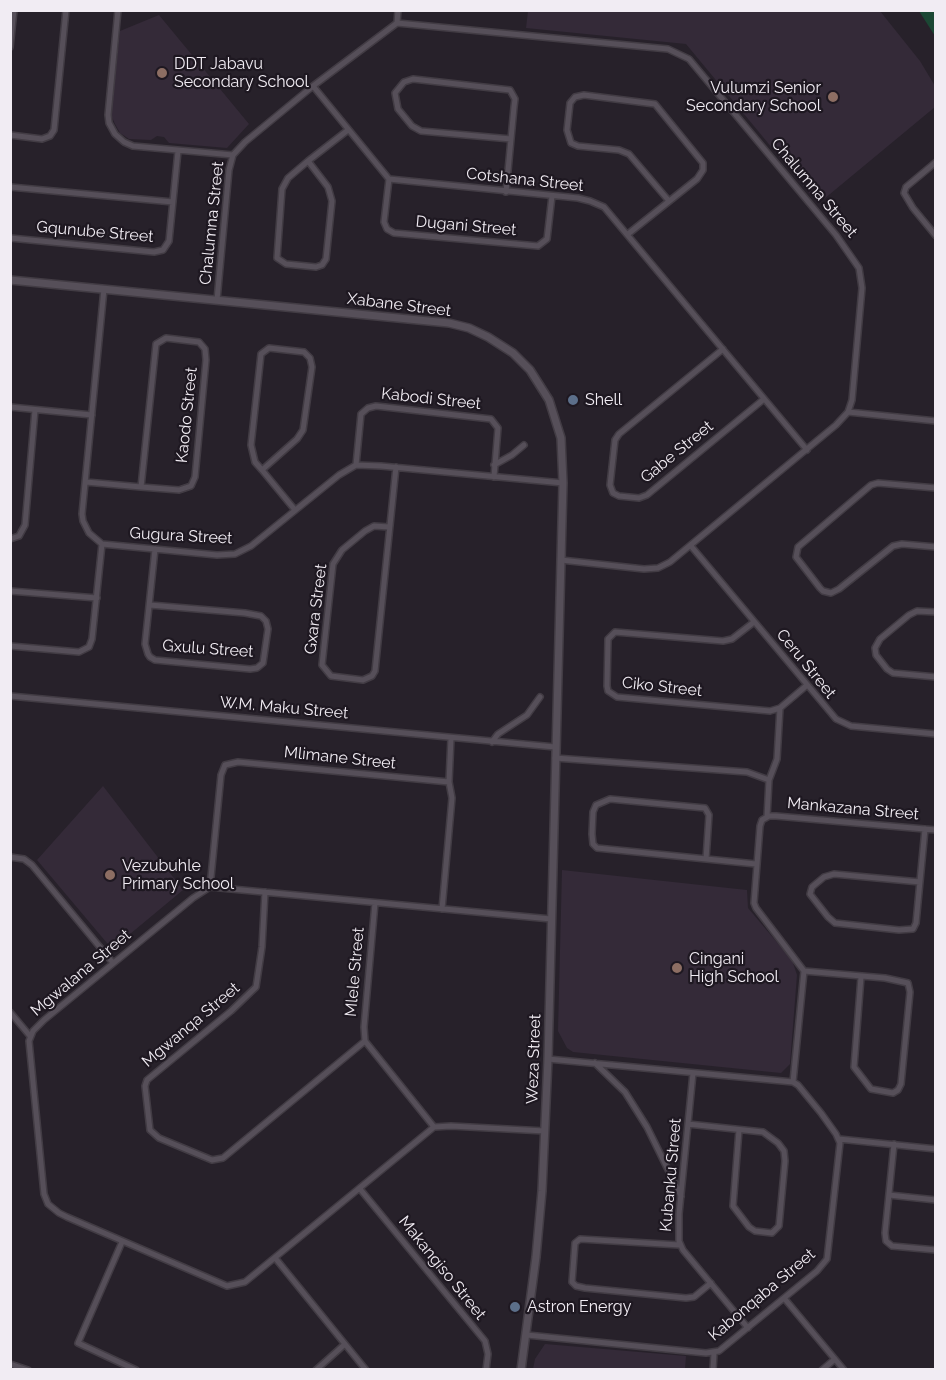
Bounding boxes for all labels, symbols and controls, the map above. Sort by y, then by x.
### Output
place label: DDT Jabavu Secondary School [174,54,309,92]
marker: DDT Jabavu Secondary School [155,66,169,80]
place label: Vulumzi Senior Secondary School [686,78,821,116]
marker: Vulumzi Senior Secondary School [826,90,840,104]
street label: Chalumna Street [767,134,861,242]
street label: Chalumna Street [196,160,228,286]
street label: Cotshana Street [465,164,585,196]
street label: Dugani Street [415,212,517,240]
street label: Gqunube Street [36,217,154,247]
street label: Xabane Street [346,289,452,321]
street label: Kaodo Street [172,366,202,464]
street label: Kabodi Street [380,384,482,414]
place label: Shell [585,390,622,410]
marker: Shell [566,393,580,407]
street label: Gabe Street [637,417,717,487]
street label: Gugura Street [129,524,233,548]
street label: Gxara Street [301,563,331,655]
street label: Ceru Street [772,625,840,703]
street label: Gxulu Street [162,636,254,662]
street label: Ciko Street [621,673,703,701]
street label: W.M. Maku Street [219,693,349,723]
street label: Mlimane Street [283,743,397,773]
street label: Mankazana Street [786,794,920,824]
place label: Vezubuhle Primary School [122,856,234,894]
marker: Vezubuhle Primary School [103,868,117,882]
street label: Mgwalana Street [27,926,135,1020]
street label: Mlele Street [342,926,368,1018]
place label: Cingani High School [689,949,779,987]
marker: Cingani High School [670,961,684,975]
street label: Mgwanqa Street [138,979,244,1071]
street label: Weza Street [523,1014,545,1104]
street label: Kubanku Street [656,1117,686,1233]
street label: Makangiso Street [394,1212,490,1324]
street label: Kabonqaba Street [705,1245,819,1345]
place label: Astron Energy [527,1297,631,1317]
marker: Astron Energy [508,1300,522,1314]

